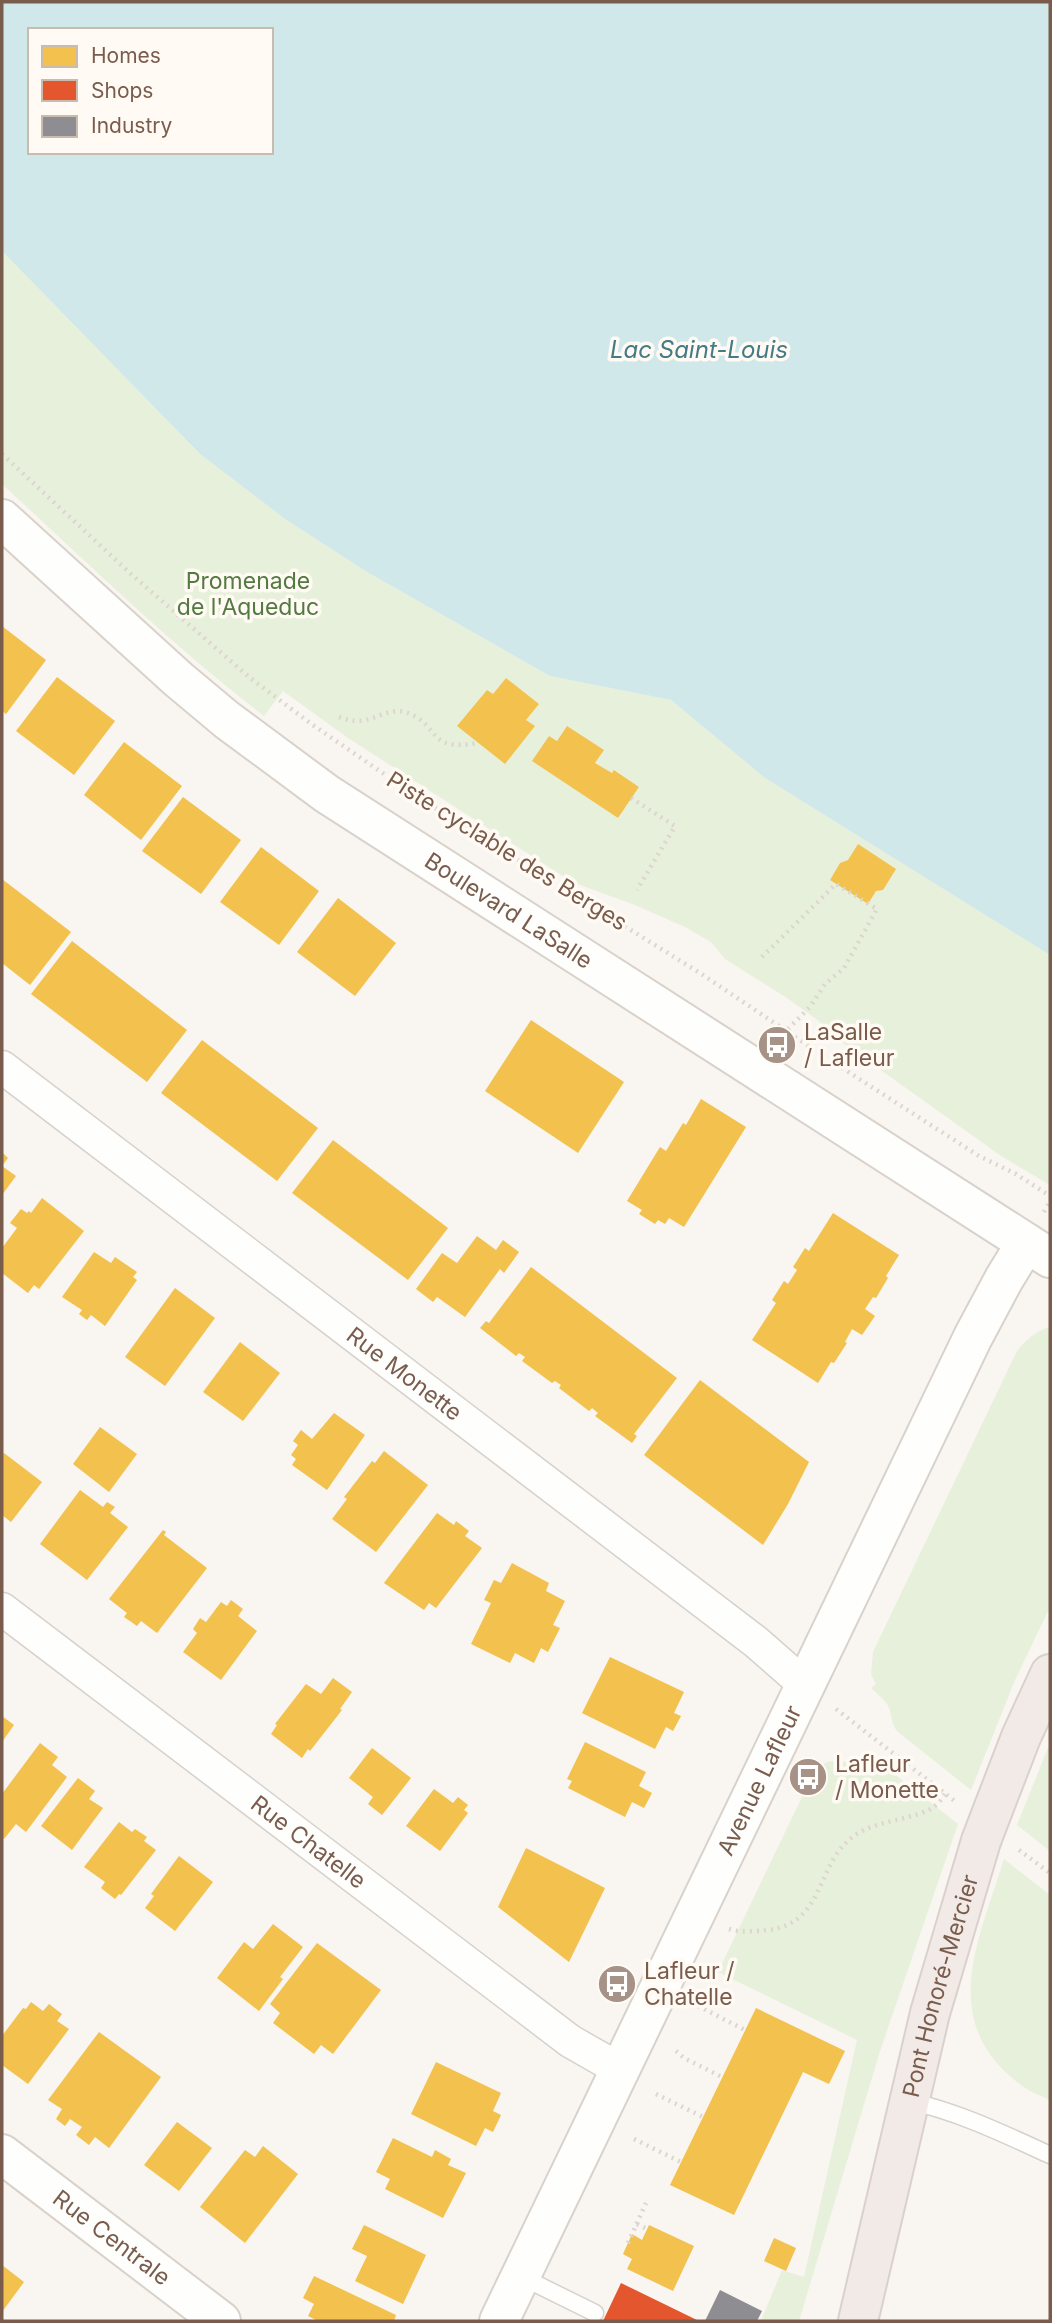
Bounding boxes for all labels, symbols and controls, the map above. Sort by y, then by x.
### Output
legend [28,28,273,154]
text: Homes [91,43,161,68]
text: Shops [91,78,153,103]
text: Industry [91,113,173,138]
water label: Lac Saint-Louis [610,335,788,364]
park label: Promenade de l'Aqueduc [177,567,319,621]
street label: Piste cyclable des Berges [382,765,632,937]
street label: Boulevard LaSalle [420,846,598,975]
place label: LaSalle / Lafleur [804,1018,895,1072]
bus stop icon: LaSalle / Lafleur [756,1024,798,1066]
street label: Rue Monette [341,1321,468,1427]
street label: Avenue Lafleur [711,1701,808,1860]
place label: Lafleur / Monette [835,1750,939,1804]
bus stop icon: Lafleur / Monette [787,1756,829,1798]
street label: Rue Chatelle [245,1789,371,1895]
street label: Pont Honoré-Mercier [897,1871,984,2100]
place label: Lafleur / Chatelle [644,1957,734,2011]
bus stop icon: Lafleur / Chatelle [596,1963,638,2005]
street label: Rue Centrale [47,2184,176,2291]

